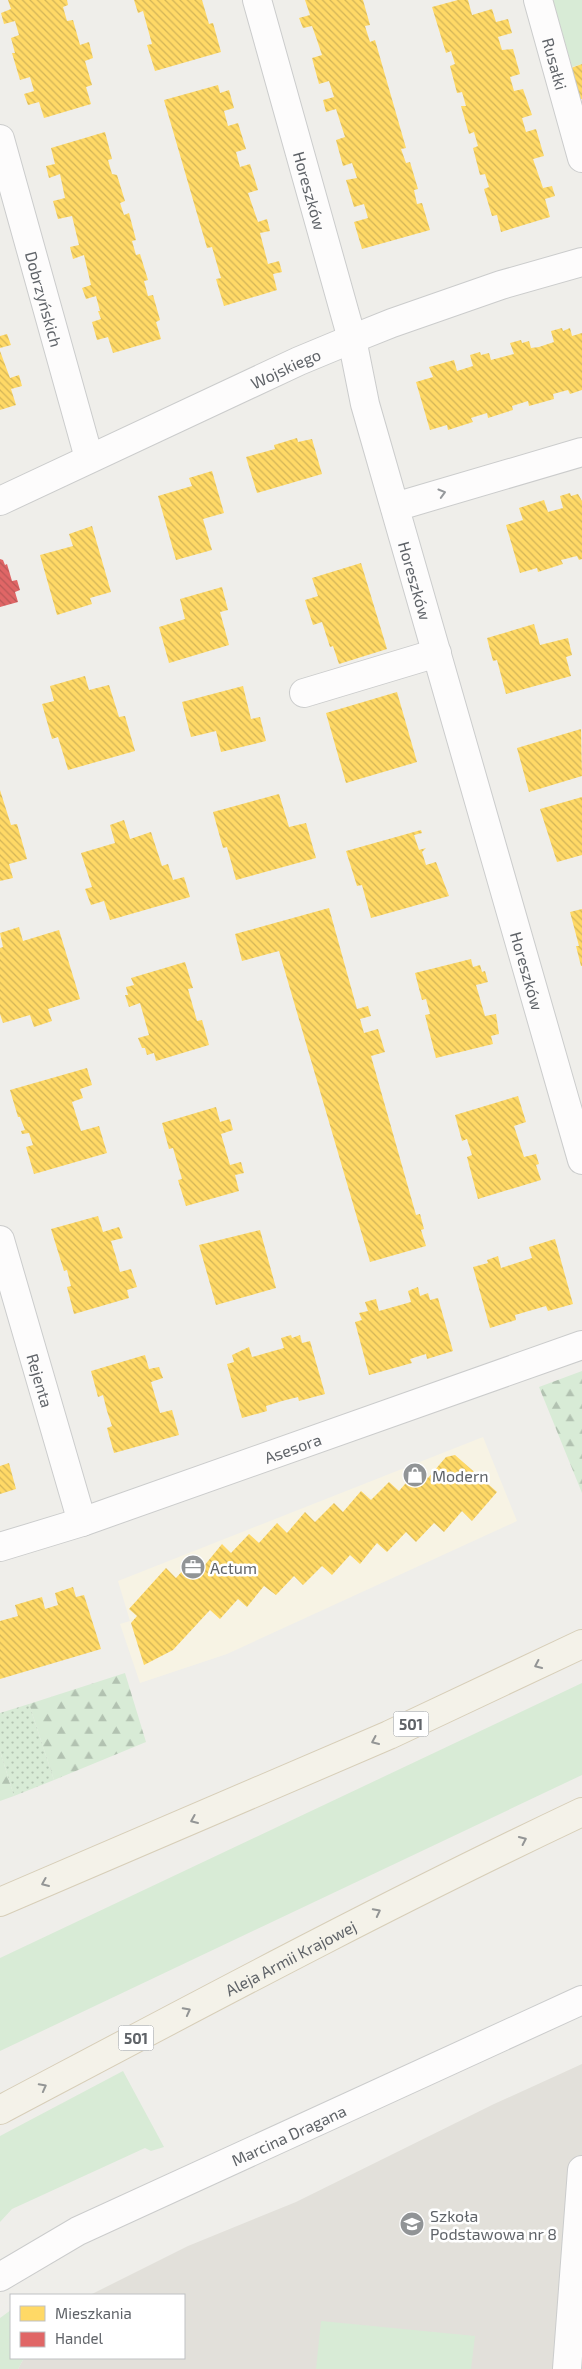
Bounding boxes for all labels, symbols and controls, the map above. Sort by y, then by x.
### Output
street label: Rusałki [539,35,572,92]
street label: Horeszków [290,149,331,232]
street label: Dobrzyńskich [22,249,67,349]
street label: Wojskiego [247,344,323,392]
one-way arrow [437,489,445,499]
street label: Horeszków [395,539,436,622]
street label: Horeszków [507,929,548,1012]
street label: Rejenta [24,1351,58,1409]
street label: Asesora [261,1429,324,1466]
shop icon: Modern [402,1462,428,1488]
place label: Modern [432,1466,489,1485]
office icon: Actum [180,1554,206,1580]
place label: Actum [210,1558,257,1577]
one-way arrow [534,1659,543,1669]
road number: 501 [394,1712,428,1736]
one-way arrow [371,1735,380,1746]
one-way arrow [190,1813,199,1824]
one-way arrow [518,1835,527,1846]
one-way arrow [41,1877,50,1887]
one-way arrow [372,1908,381,1918]
street label: Aleja Armii Krajowej [222,1916,359,1999]
one-way arrow [181,2007,190,2017]
road number: 501 [118,2026,154,2050]
one-way arrow [38,2083,47,2093]
street label: Marcina Dragana [228,2100,349,2169]
place label: Szkoła Podstawowa nr 8 [430,2206,557,2243]
school or university icon: Szkoła Podstawowa nr 8 [399,2211,425,2237]
legend [10,2294,185,2359]
text: Mieszkania [55,2304,132,2322]
text: Handel [55,2329,104,2347]

